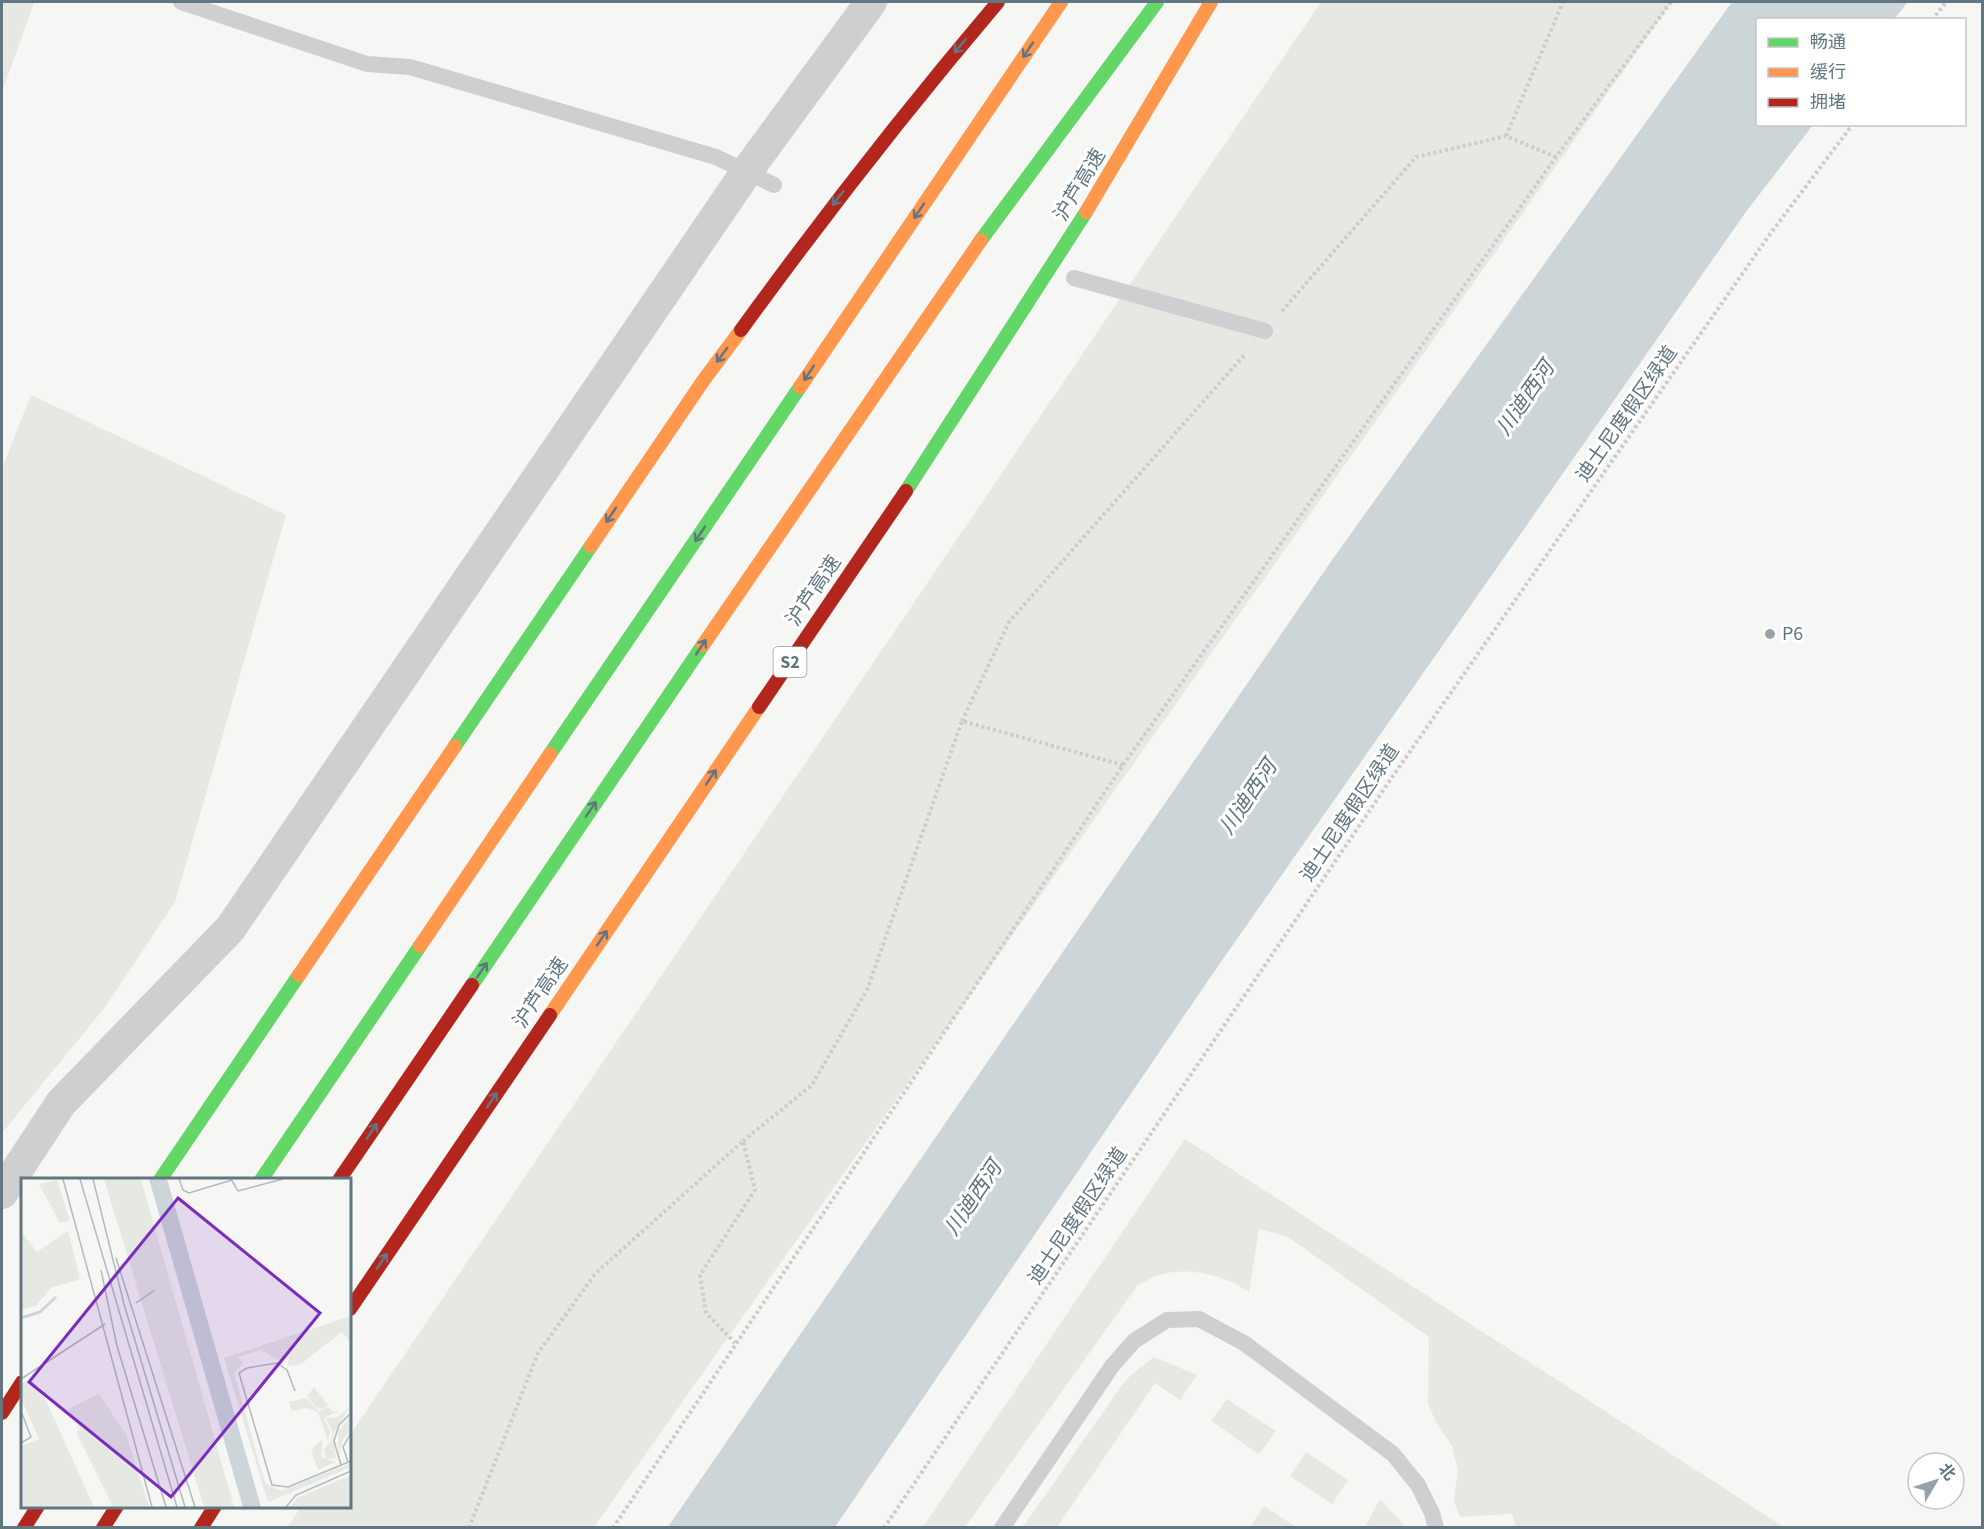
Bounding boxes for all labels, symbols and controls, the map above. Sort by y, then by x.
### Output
legend [1756,18,1966,126]
text: 畅通 [1810,30,1846,55]
one-way arrow [953,38,967,53]
one-way arrow [1022,41,1034,58]
text: 缓行 [1810,60,1846,85]
text: 拥堵 [1810,90,1846,115]
street label: 沪芦高速 [1047,144,1113,226]
one-way arrow [831,190,844,206]
one-way arrow [913,203,925,219]
street label: 迪士尼度假区绿道 [1570,340,1684,488]
one-way arrow [716,346,728,362]
water label: 川迪西河 [1489,352,1564,441]
one-way arrow [803,364,815,380]
one-way arrow [605,507,618,524]
one-way arrow [694,525,706,542]
street label: 沪芦高速 [780,550,848,632]
place label: P6 [1782,620,1803,648]
marker: P6 [1763,627,1777,641]
one-way arrow [695,640,707,656]
road number: S2 [774,647,806,677]
street label: 迪士尼度假区绿道 [1294,739,1406,887]
water label: 川迪西河 [1212,750,1286,840]
one-way arrow [705,769,717,786]
one-way arrow [585,800,598,817]
one-way arrow [596,931,608,947]
street label: 沪芦高速 [507,952,575,1034]
one-way arrow [476,962,488,979]
one-way arrow [486,1092,498,1108]
one-way arrow [366,1123,378,1140]
street label: 迪士尼度假区绿道 [1022,1142,1134,1290]
water label: 川迪西河 [937,1151,1011,1241]
inset map [21,1178,351,1508]
one-way arrow [376,1253,388,1270]
north arrow [1906,1451,1966,1511]
text: 北 [1933,1459,1960,1485]

